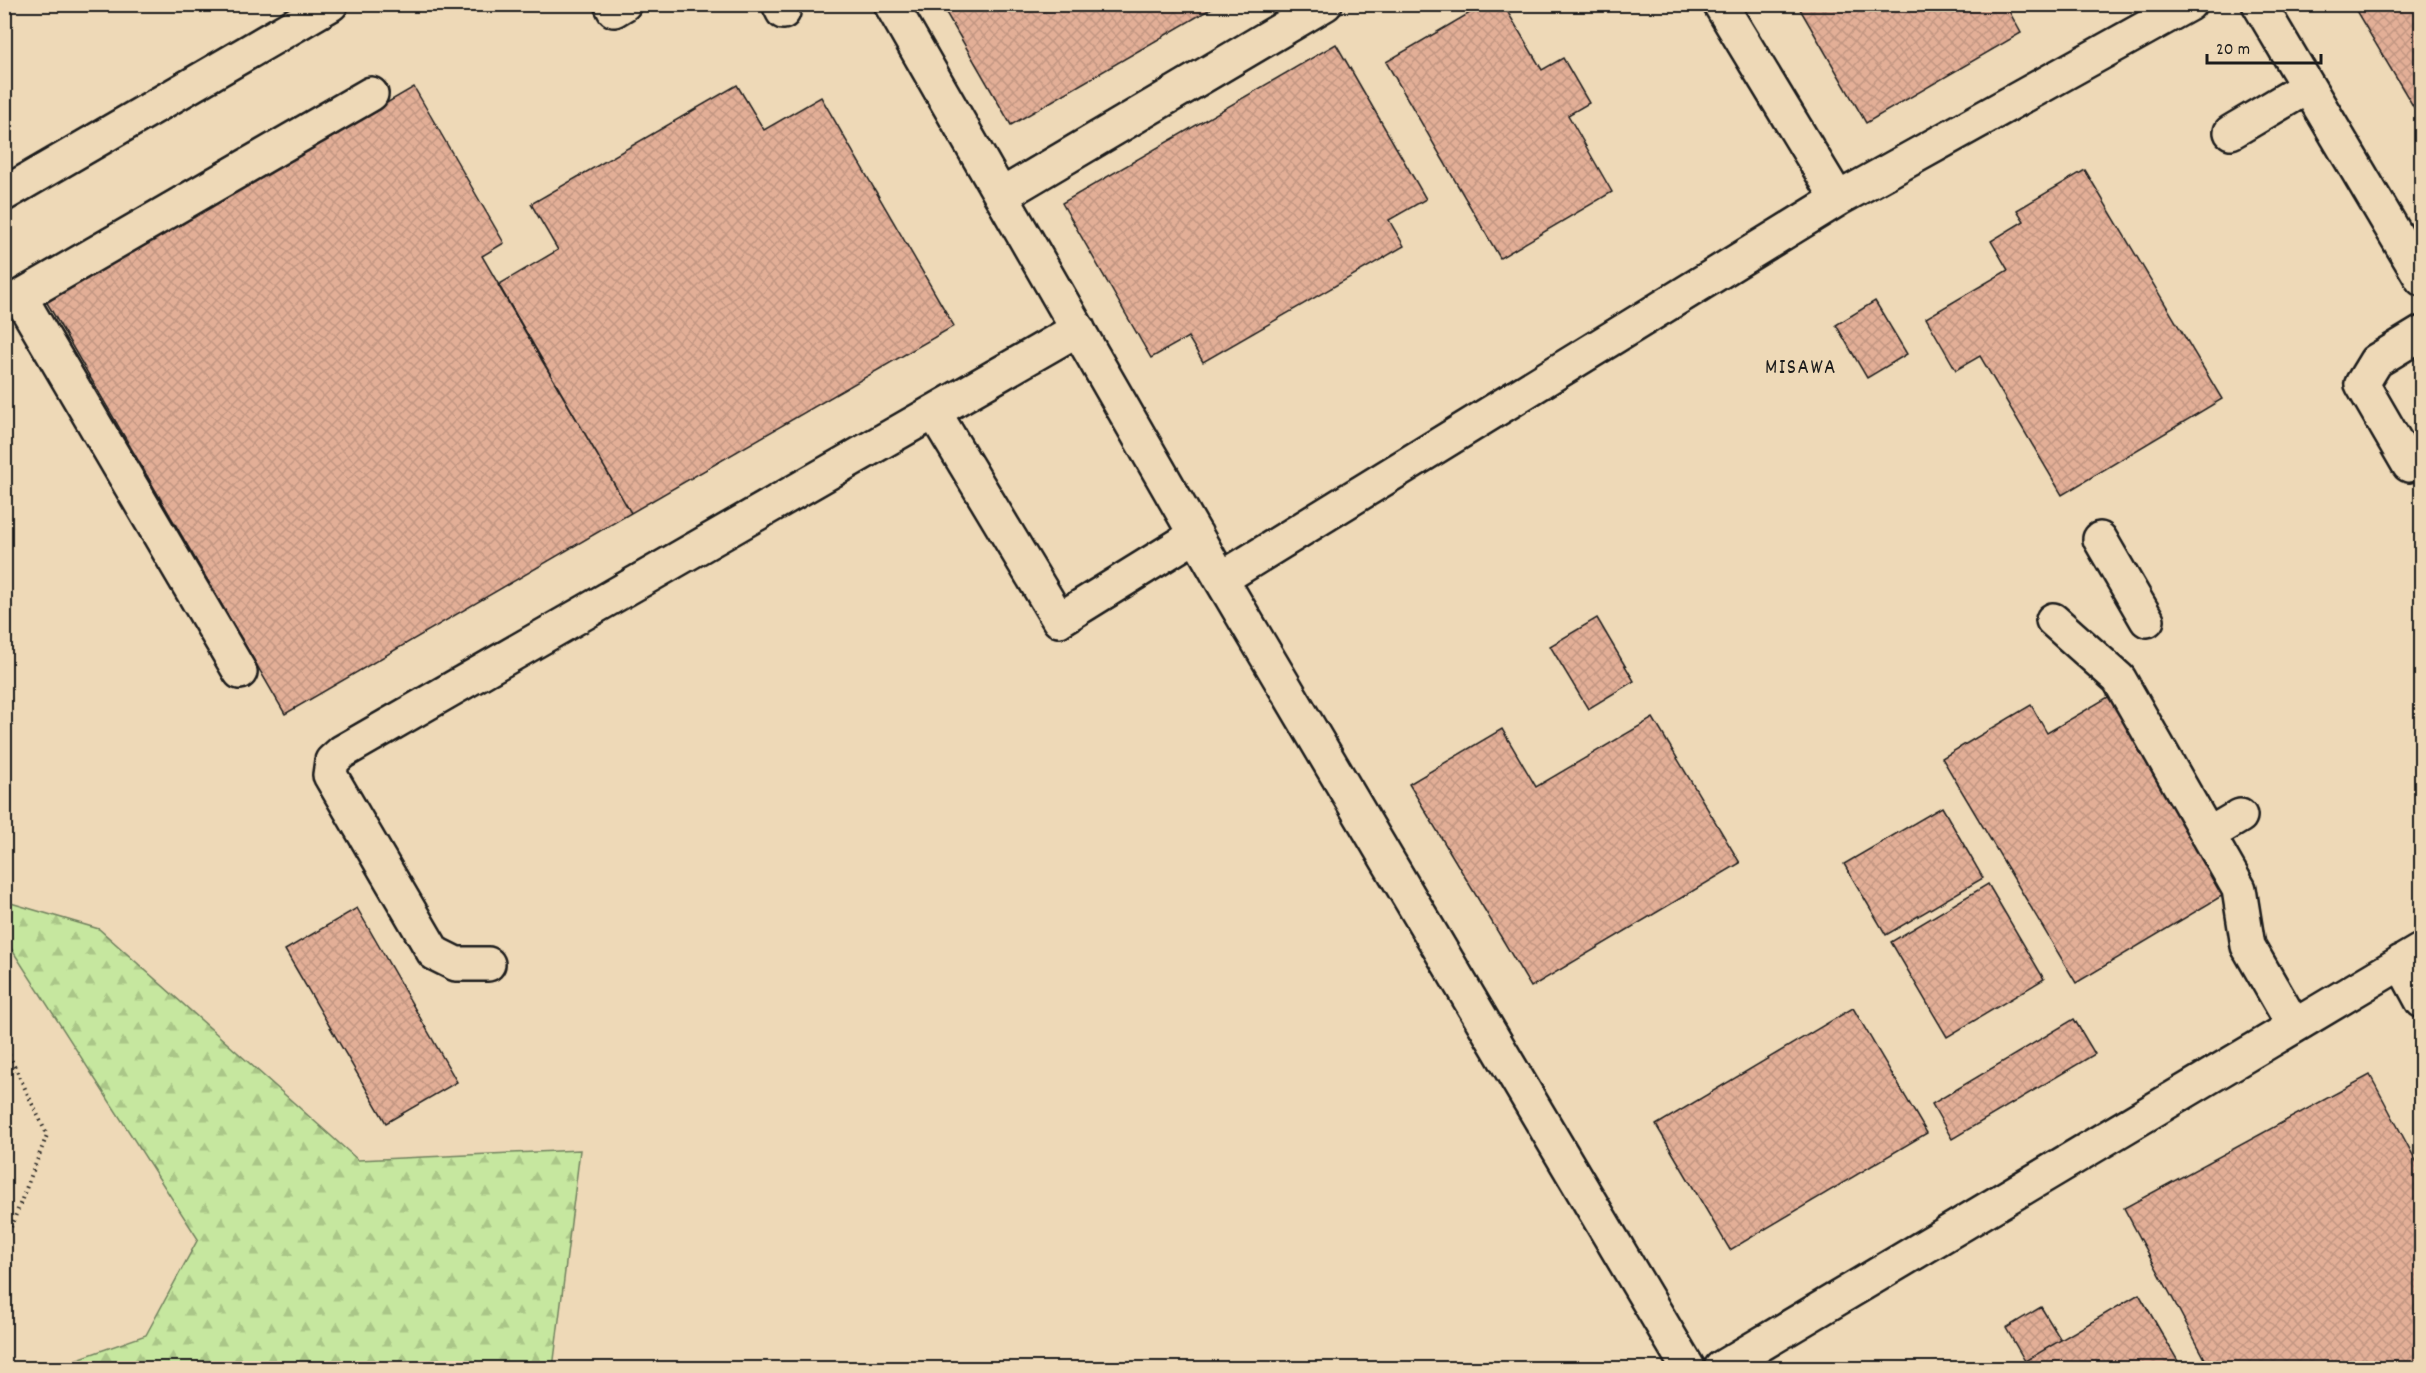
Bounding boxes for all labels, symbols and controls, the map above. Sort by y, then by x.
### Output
scale bar [2207,27,2321,65]
text: 20 m [2216,38,2250,63]
district label: MISAWA [1765,354,1837,384]

